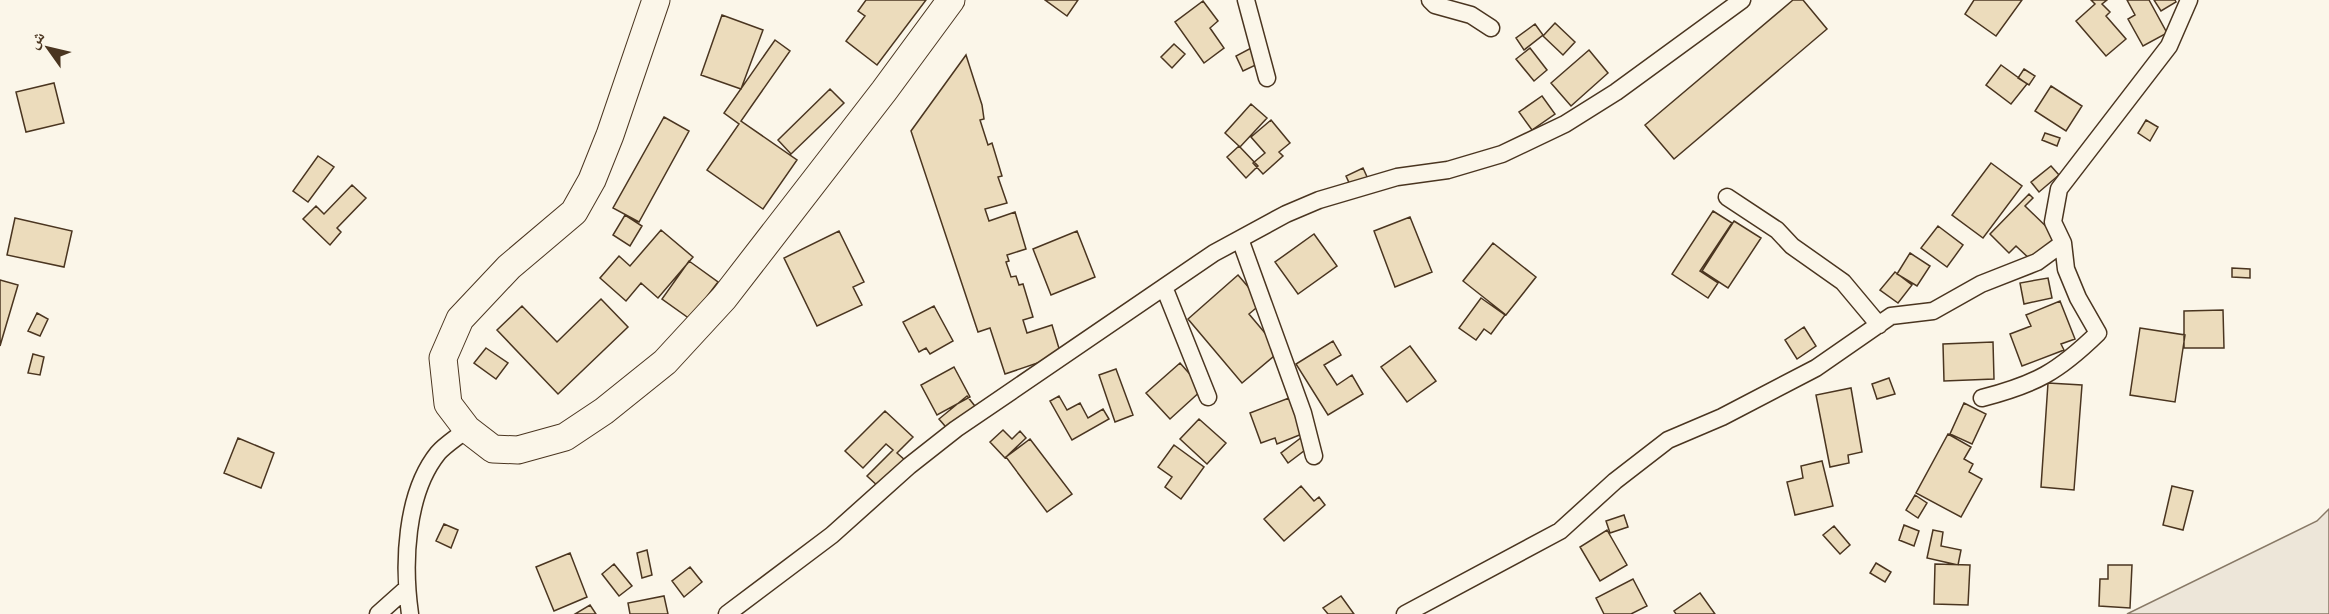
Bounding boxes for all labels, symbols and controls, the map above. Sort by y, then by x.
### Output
north arrow [18,18,78,78]
text: ش [23,27,49,53]

